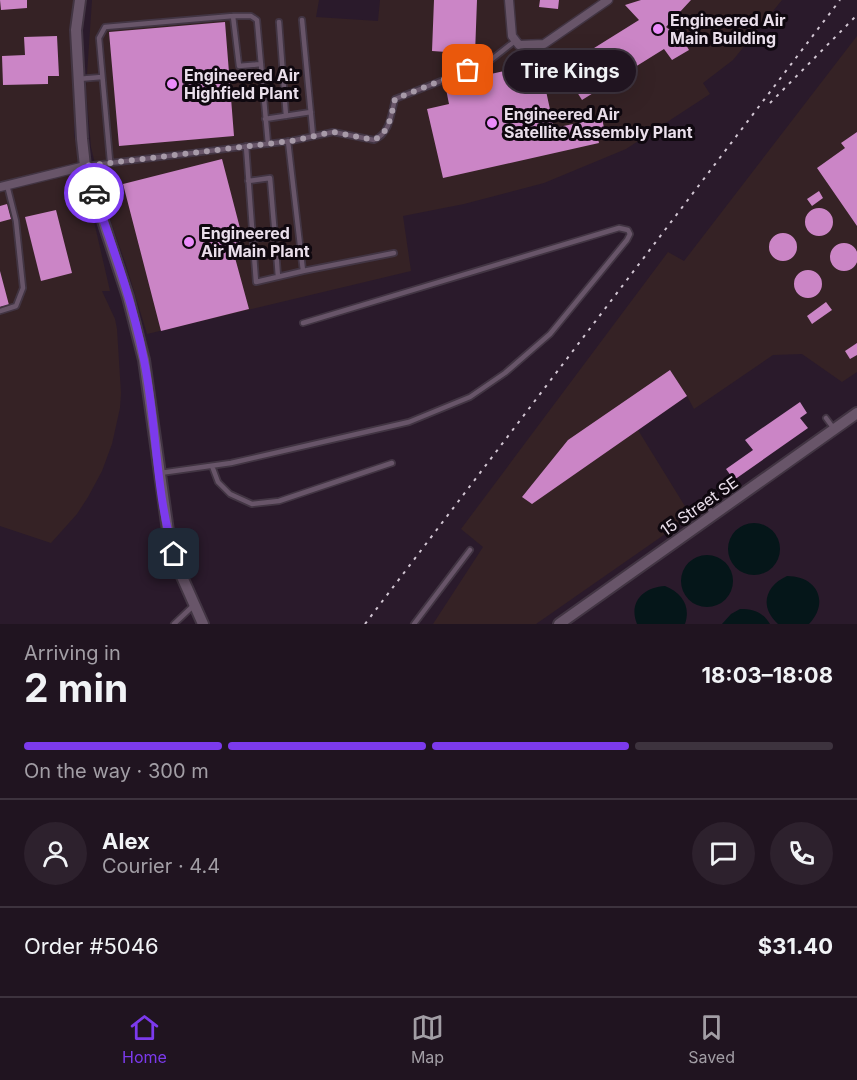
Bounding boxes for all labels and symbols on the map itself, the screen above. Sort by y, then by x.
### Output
place label: Engineered Air Main Building [670,10,786,48]
marker: Engineered Air Main Building [651,22,665,36]
pin [442,44,493,95]
callout: Tire Kings [504,49,636,91]
place label: Engineered Air Highfield Plant [184,65,300,103]
marker: Engineered Air Highfield Plant [165,77,179,91]
place label: Engineered Air Satellite Assembly Plant [504,104,693,142]
marker: Engineered Air Satellite Assembly Plant [485,116,499,130]
courier [64,163,124,223]
place label: Engineered Air Main Plant [201,223,310,261]
marker: Engineered Air Main Plant [182,235,196,249]
street label: 15 Street SE [656,472,742,540]
pin [148,528,199,579]

